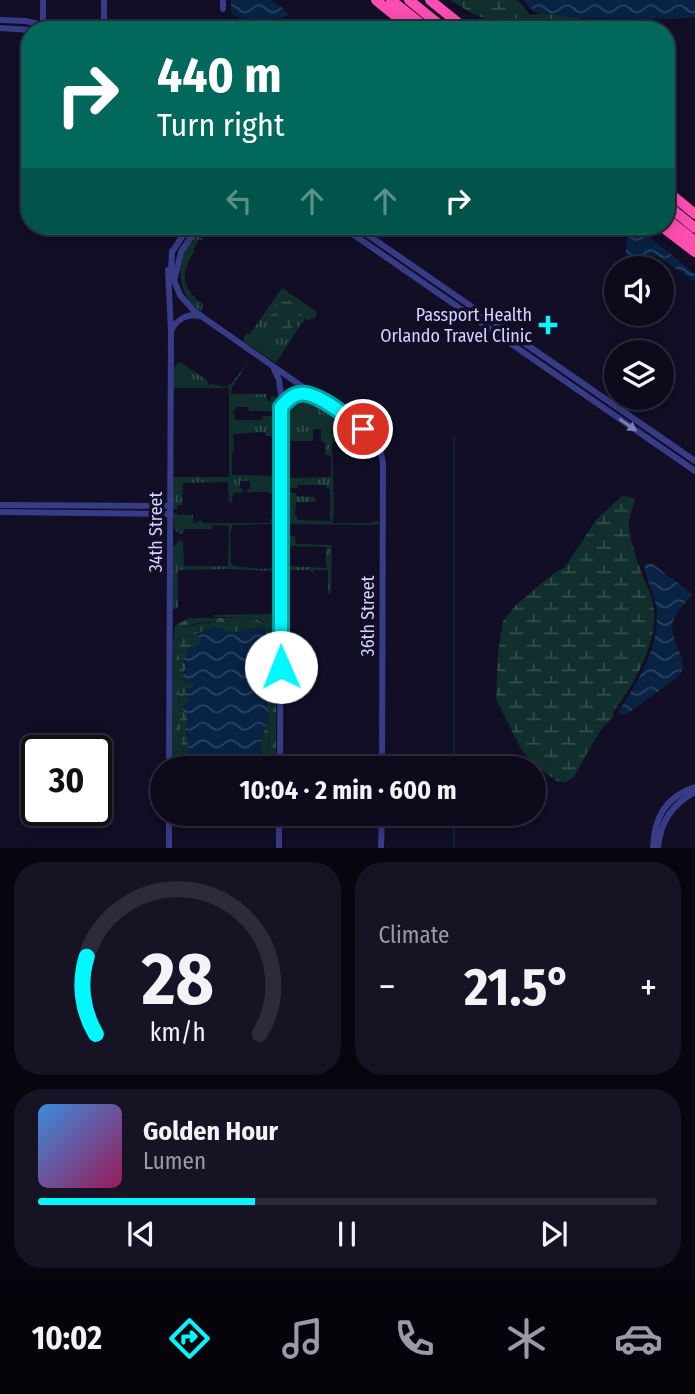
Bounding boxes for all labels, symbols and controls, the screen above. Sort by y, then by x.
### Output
text: 440 m [157,46,282,105]
icon: right [42,49,133,140]
text: Turn right [157,106,284,144]
icon: left [220,182,258,220]
icon: ahead [293,182,331,220]
icon: ahead [366,182,404,220]
icon: right [439,182,477,220]
map controls [604,256,674,410]
button: sound [604,256,674,326]
place label: Passport Health Orlando Travel Clinic [380,304,532,347]
marker: Passport Health Orlando Travel Clinic [538,315,558,335]
button: layers [604,340,674,410]
pin [333,399,393,459]
icon: arrive [344,410,382,448]
one-way arrow [619,418,637,432]
street label: 34th Street [145,492,167,572]
street label: 36th Street [357,575,379,656]
position arrow [244,630,318,704]
speed limit sign: 30 [21,735,112,826]
text: 10:04 · 2 min · 600 m [239,775,457,806]
text: Climate [379,921,449,949]
text: 28 [140,937,213,1024]
text: 21.5° [464,956,571,1019]
text: − [379,964,396,1010]
text: + [640,964,657,1010]
text: km/h [149,1018,205,1048]
text: Golden Hour [143,1116,278,1147]
text: Lumen [143,1147,206,1175]
icon: previous [122,1215,160,1253]
icon: pause [328,1215,366,1253]
icon: next [535,1215,573,1253]
icon: directions [165,1314,214,1363]
icon: music [278,1314,327,1363]
icon: phone [390,1314,439,1363]
icon: climate [502,1314,551,1363]
icon: car [614,1314,663,1363]
text: 10:02 [32,1319,102,1357]

